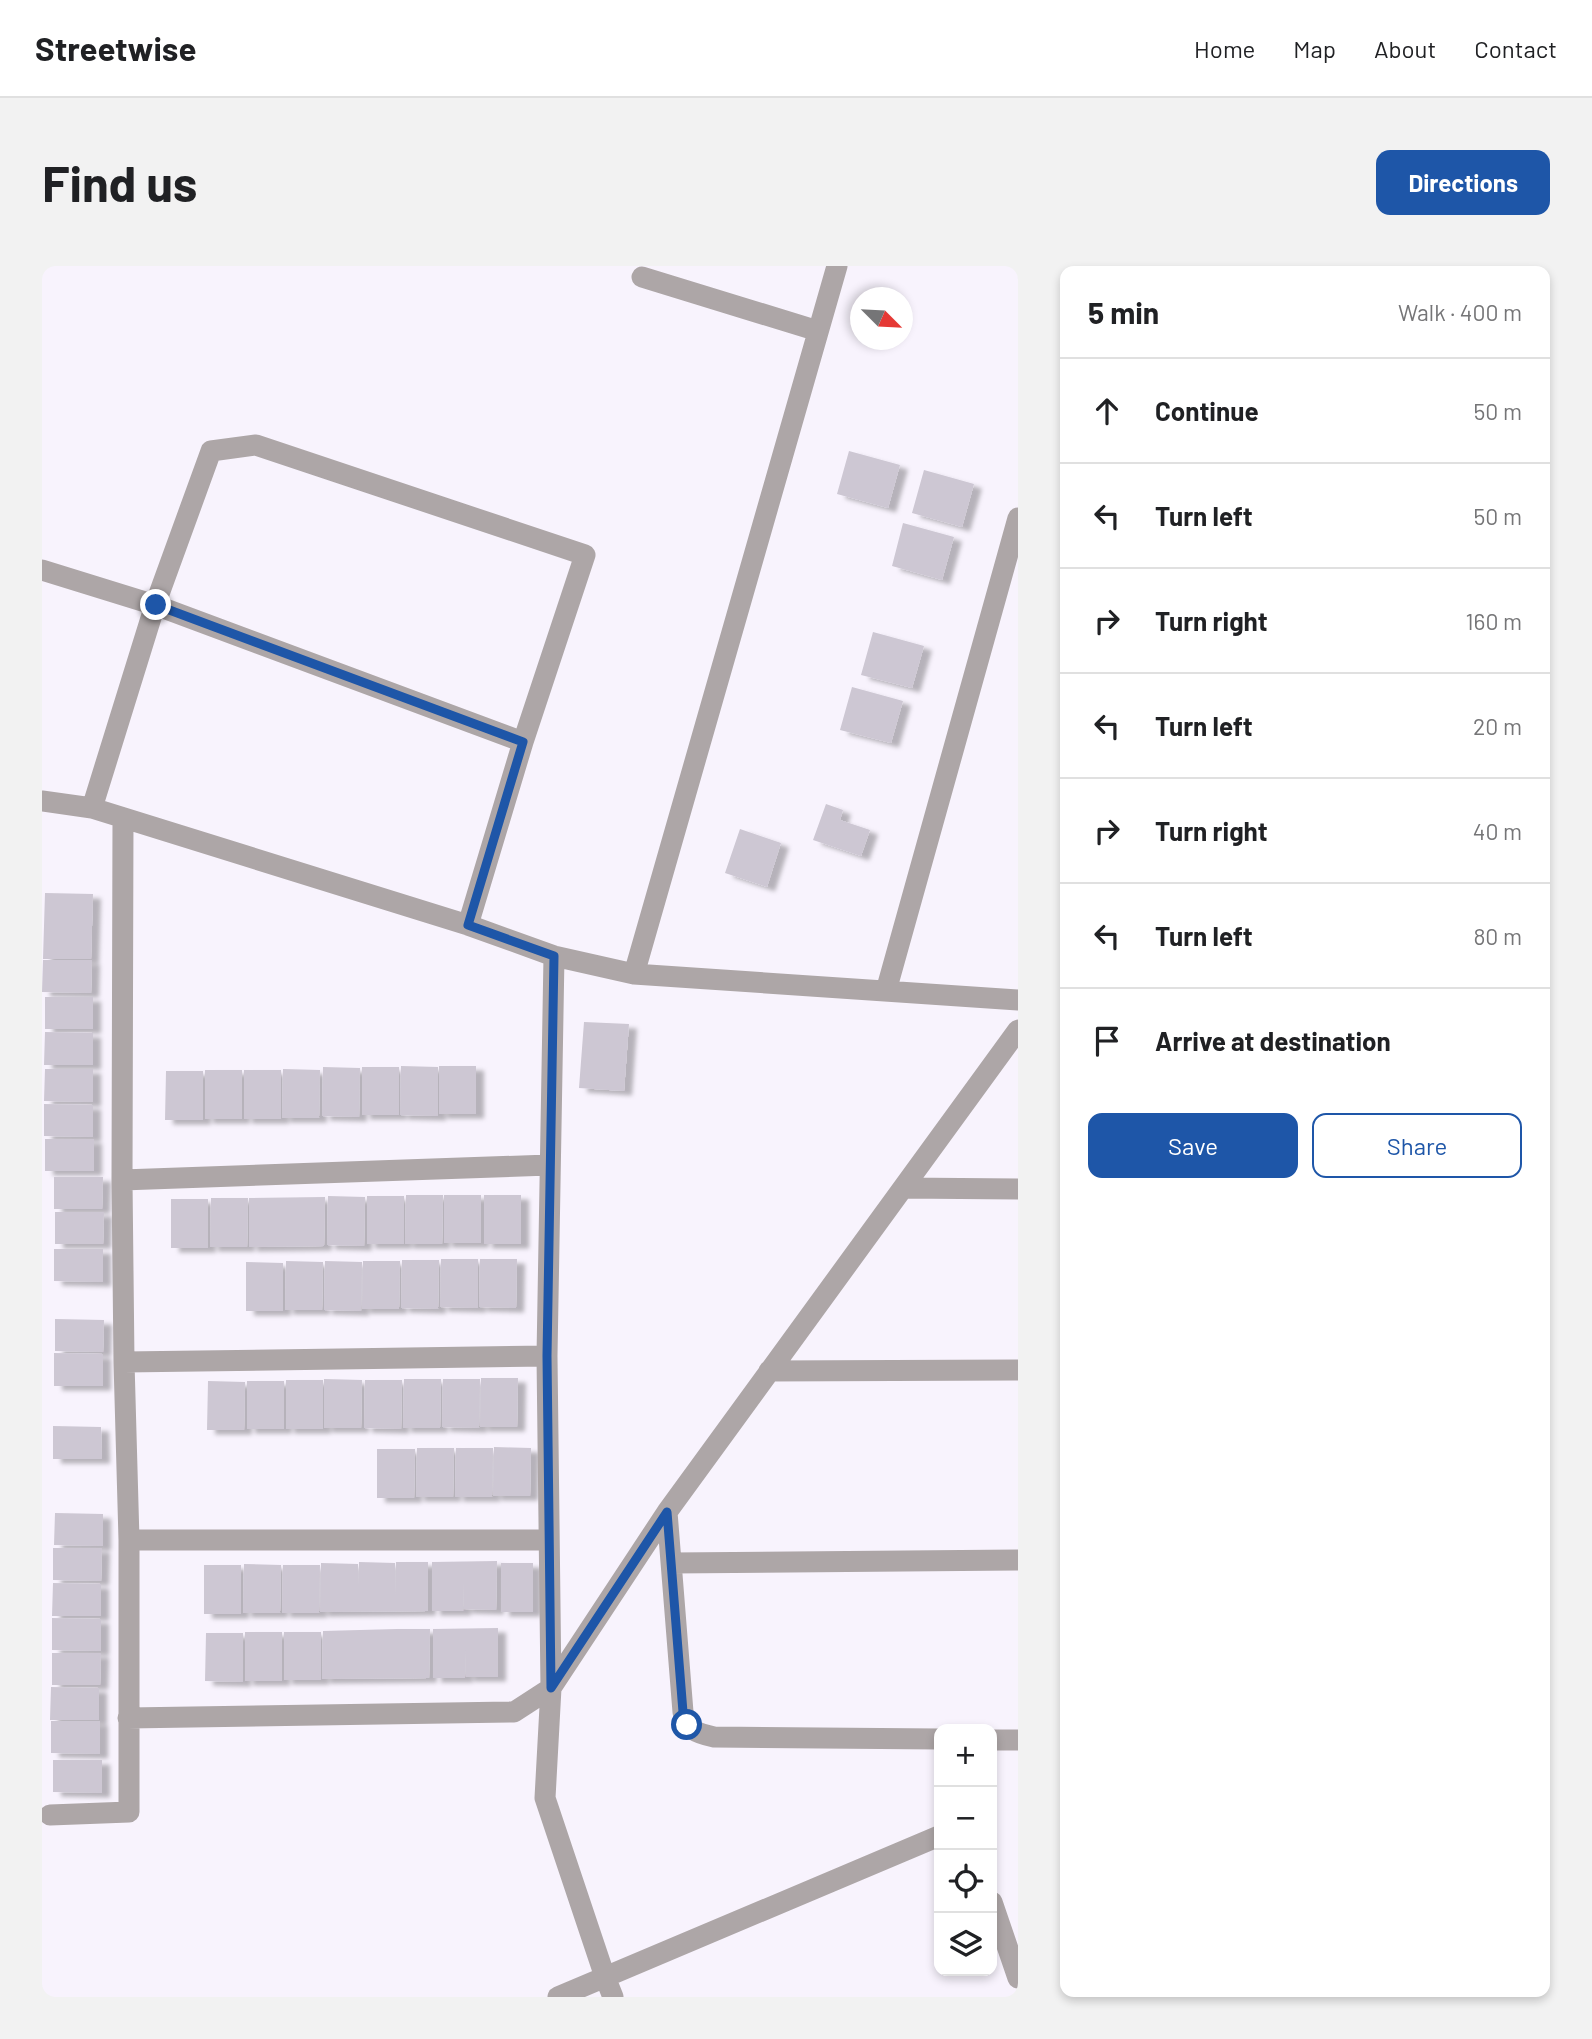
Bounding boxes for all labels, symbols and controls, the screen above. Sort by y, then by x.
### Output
text: Streetwise [35,28,196,68]
text: Home [1194,34,1255,63]
text: Map [1293,34,1336,63]
text: About [1374,34,1436,63]
text: Contact [1474,34,1557,63]
button: Directions [1376,150,1550,215]
text: Find us [42,153,197,212]
north arrow [850,287,913,350]
text: 5 min [1088,294,1159,330]
text: Walk · 400 m [1398,298,1522,326]
icon: ahead [1088,392,1126,430]
text: Continue [1155,395,1259,426]
text: 50 m [1474,397,1522,425]
icon: left [1088,497,1126,535]
text: Turn left [1155,500,1253,531]
text: 50 m [1474,502,1522,530]
route end [140,589,171,620]
icon: right [1088,602,1126,640]
text: Turn right [1155,605,1268,636]
text: 160 m [1465,607,1522,635]
icon: left [1088,707,1126,745]
text: Turn left [1155,710,1253,741]
text: 20 m [1473,712,1522,740]
icon: right [1088,812,1126,850]
text: Turn right [1155,815,1268,846]
text: 40 m [1473,817,1522,845]
icon: left [1088,917,1126,955]
text: Turn left [1155,920,1253,951]
text: 80 m [1473,922,1522,950]
icon: arrive [1088,1022,1126,1060]
text: Arrive at destination [1155,1025,1391,1056]
button: Save [1088,1113,1298,1178]
button: Share [1312,1113,1522,1178]
route start [671,1709,702,1740]
map controls [934,1724,997,1976]
button: + [934,1724,997,1787]
button: − [934,1787,997,1850]
button: locate [934,1850,997,1913]
button: layers [934,1913,997,1976]

